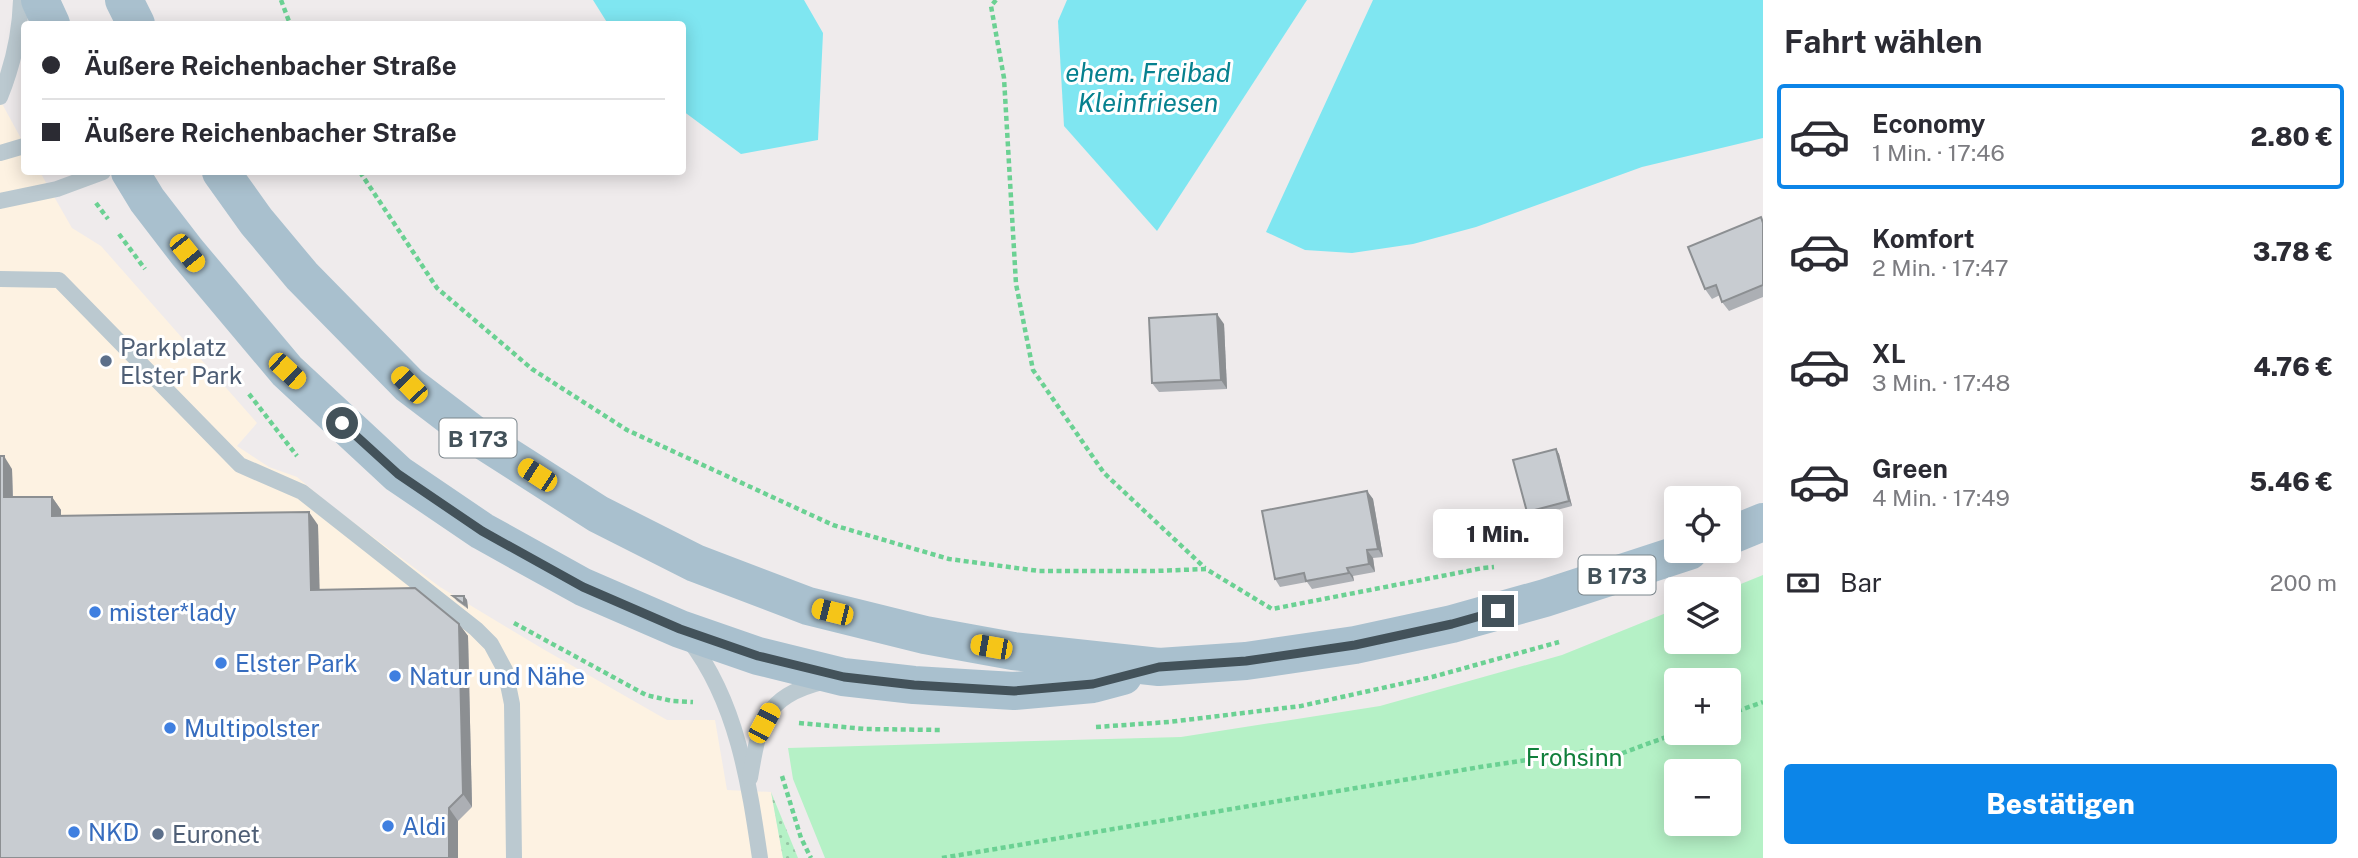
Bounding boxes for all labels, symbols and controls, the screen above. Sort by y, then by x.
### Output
text: Fahrt wählen [1784,23,1983,60]
text: Äußere Reichenbacher Straße [84,50,457,81]
water label: ehem. Freibad Kleinfriesen [1065,57,1231,118]
icon: car [1788,105,1851,168]
text: Economy [1872,108,1985,139]
text: Äußere Reichenbacher Straße [84,117,457,148]
text: 2.80 € [2250,121,2333,152]
text: 1 Min. · 17:46 [1872,139,2005,166]
icon: car [1788,220,1851,283]
text: Komfort [1872,223,1974,254]
car [166,230,209,276]
text: 3.78 € [2253,236,2333,267]
text: 2 Min. · 17:47 [1872,254,2009,281]
place label: Parkplatz Elster Park [120,333,242,389]
icon: car [1788,335,1851,398]
text: XL [1872,338,1906,369]
car [265,349,310,393]
text: 4.76 € [2253,351,2333,382]
marker: Parkplatz Elster Park [98,353,114,369]
car [387,363,432,407]
text: 3 Min. · 17:48 [1872,369,2010,396]
route start [326,407,358,439]
road number: B 173 [440,418,516,458]
icon: car [1788,450,1851,513]
text: Green [1872,453,1948,484]
car [514,455,561,495]
text: 5.46 € [2249,466,2333,497]
text: 4 Min. · 17:49 [1872,484,2010,511]
map controls [1664,486,1741,836]
button: locate [1664,486,1741,563]
callout: 1 Min. [1433,510,1563,558]
text: 1 Min. [1466,520,1530,547]
road number: B 173 [1578,555,1656,594]
icon: cash [1784,564,1822,602]
text: Bar [1840,567,1882,598]
text: 200 m [2270,569,2337,596]
button: layers [1664,577,1741,654]
route end [1482,595,1514,627]
car [810,597,855,627]
place label: mister*lady [109,598,237,626]
marker: mister*lady [87,604,103,620]
car [969,633,1014,661]
place label: Elster Park [235,649,357,677]
marker: Elster Park [213,655,229,671]
place label: Natur und Nähe [409,662,585,690]
marker: Natur und Nähe [387,668,403,684]
button: + [1664,668,1741,745]
car [745,700,784,746]
place label: Multipolster [184,714,320,742]
marker: Multipolster [162,720,178,736]
park label: Frohsinn [1526,743,1622,771]
button: − [1664,759,1741,836]
button: Bestätigen [1784,764,2337,844]
place label: Aldi [402,812,446,840]
place label: NKD [88,818,139,846]
marker: Aldi [380,818,396,834]
place label: Euronet [172,820,260,848]
marker: NKD [66,824,82,840]
marker: Euronet [150,826,166,842]

